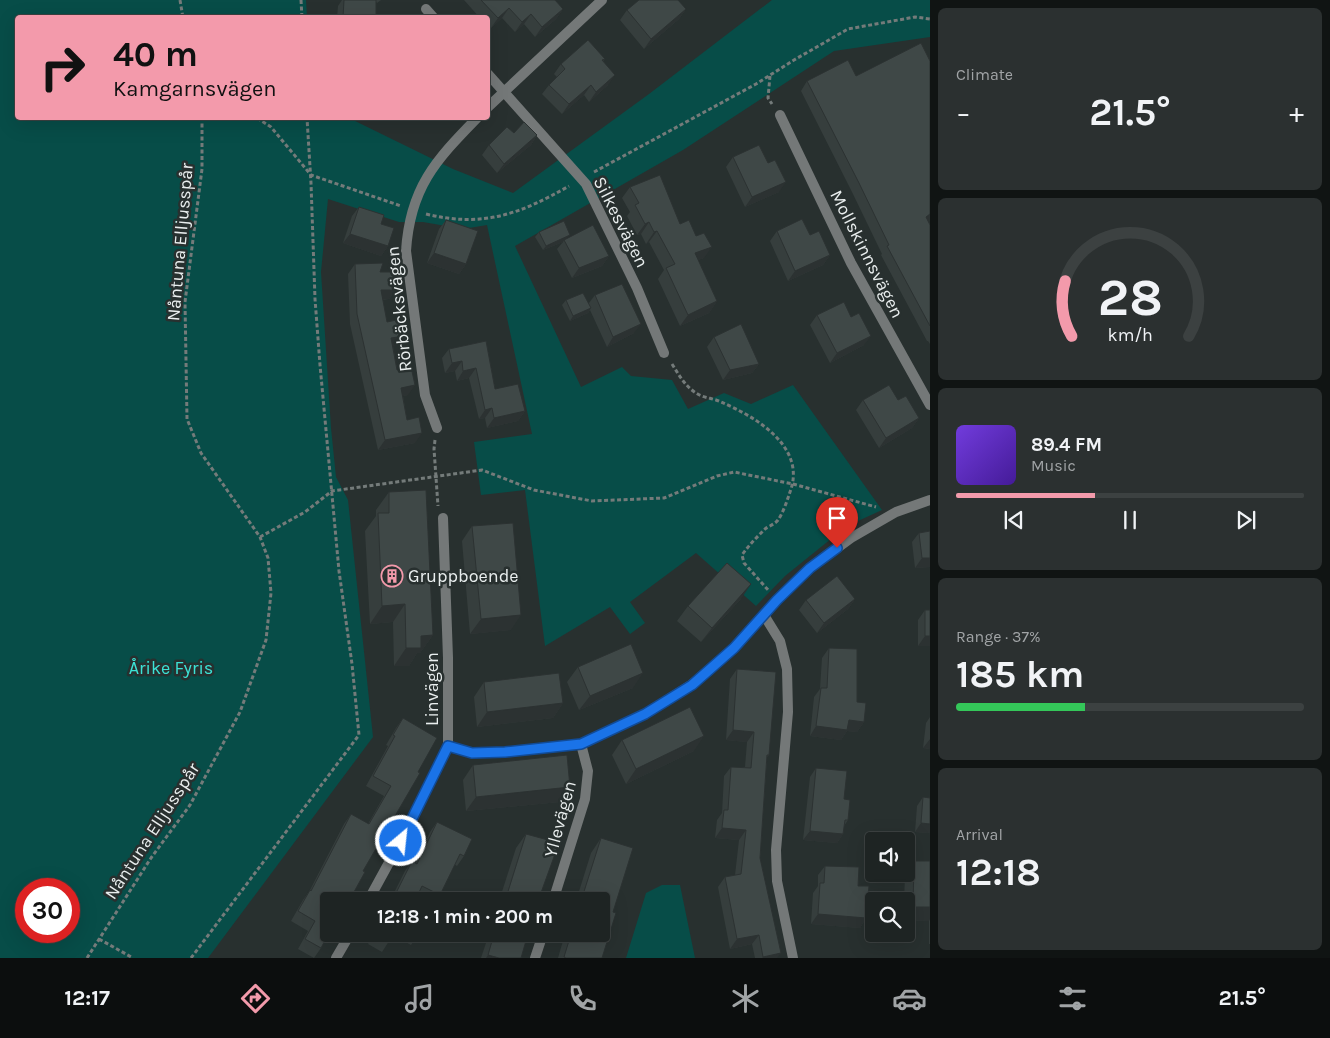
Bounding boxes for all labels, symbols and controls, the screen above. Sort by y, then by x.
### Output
text: 40 m [113,34,198,75]
icon: right [30,35,95,100]
text: Climate [956,65,1013,84]
text: Kamgarnsvägen [113,76,277,102]
text: 21.5° [1089,90,1171,135]
text: − [956,96,971,129]
text: + [1289,96,1304,129]
street label: Nåntuna Elljusspår [162,162,198,322]
street label: Silkesvägen [589,173,653,271]
street label: Mollskinnsvägen [825,186,909,322]
street label: Rörbäcksvägen [381,245,417,373]
text: 28 [1097,267,1163,328]
text: km/h [1107,325,1153,346]
text: 89.4 FM [1031,434,1102,456]
text: Music [1031,456,1076,475]
pin [816,497,858,548]
icon: arrive [823,504,851,532]
icon: previous [1000,506,1028,534]
icon: pause [1116,506,1144,534]
icon: next [1232,506,1260,534]
building icon: Gruppboende [380,564,404,588]
place label: Gruppboende [408,565,519,587]
text: Range · 37% [956,627,1041,646]
street label: Linvägen [421,652,443,726]
text: 185 km [956,652,1084,697]
park label: Årike Fyris [129,657,213,679]
street label: Nåntuna Elljusspår [100,758,205,903]
street label: Yllevägen [539,778,581,860]
position arrow [374,814,426,866]
text: Arrival [956,825,1003,844]
map controls [865,832,915,942]
button: sound [865,832,915,882]
text: 12:18 [956,850,1041,895]
speed limit sign: 30 [15,878,80,943]
button: search [865,892,915,942]
text: 12:18 · 1 min · 200 m [377,906,553,928]
icon: directions [238,981,273,1016]
icon: music [402,981,437,1016]
icon: phone [565,981,600,1016]
icon: climate [728,981,763,1016]
icon: car [892,981,927,1016]
icon: filters [1055,981,1090,1016]
text: 12:17 [64,985,110,1011]
text: 21.5° [1219,985,1266,1011]

